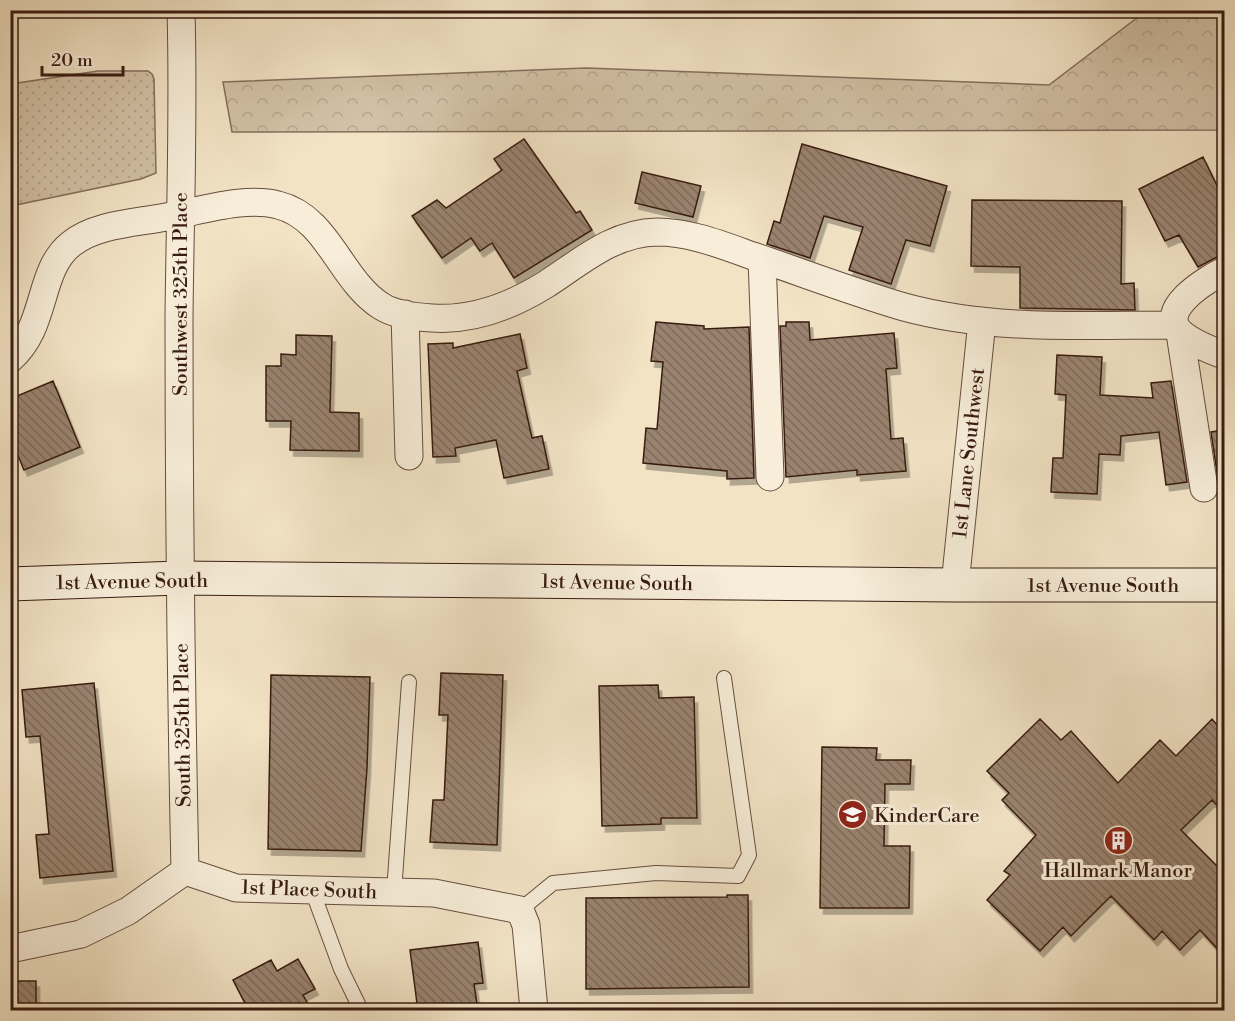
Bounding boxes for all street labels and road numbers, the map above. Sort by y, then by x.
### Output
street label: Southwest 325th Place [169,192,194,396]
street label: 1st Lane Southwest [948,367,991,540]
street label: 1st Avenue South [56,569,208,596]
street label: 1st Avenue South [541,570,693,597]
street label: 1st Avenue South [1027,574,1179,599]
street label: South 325th Place [170,643,197,807]
street label: 1st Place South [240,876,377,905]

